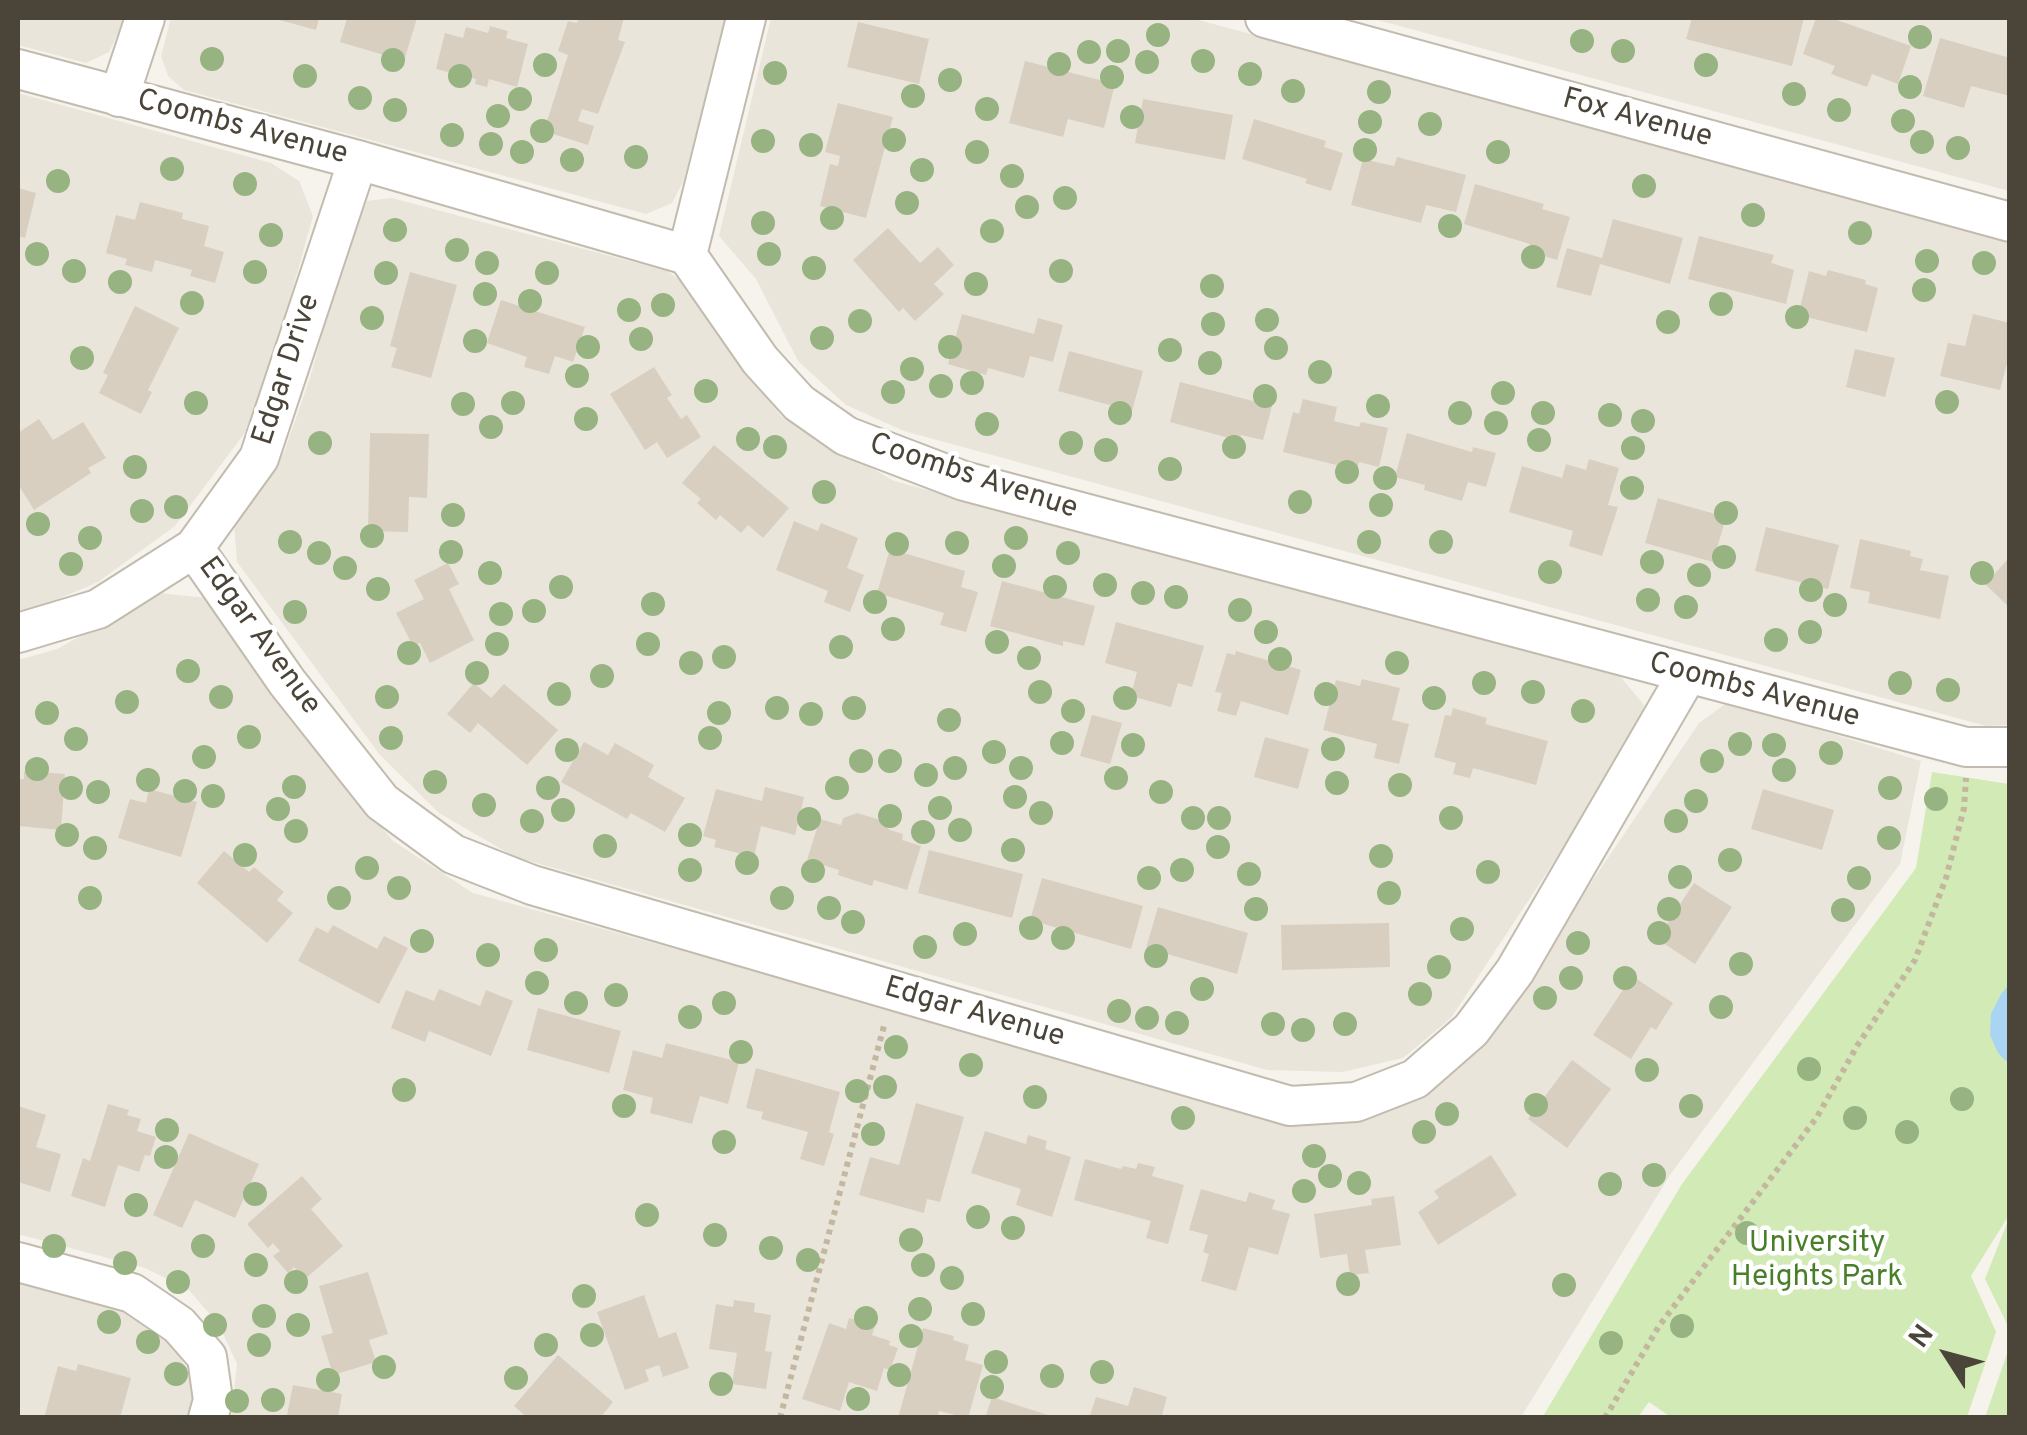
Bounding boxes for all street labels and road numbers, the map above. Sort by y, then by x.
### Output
street label: Fox Avenue [1558,83,1716,157]
street label: Coombs Avenue [133,84,351,174]
street label: Edgar Drive [247,290,329,450]
street label: Coombs Avenue [864,427,1082,529]
street label: Edgar Avenue [189,551,327,723]
street label: Coombs Avenue [1645,647,1863,737]
street label: Edgar Avenue [880,971,1068,1057]

